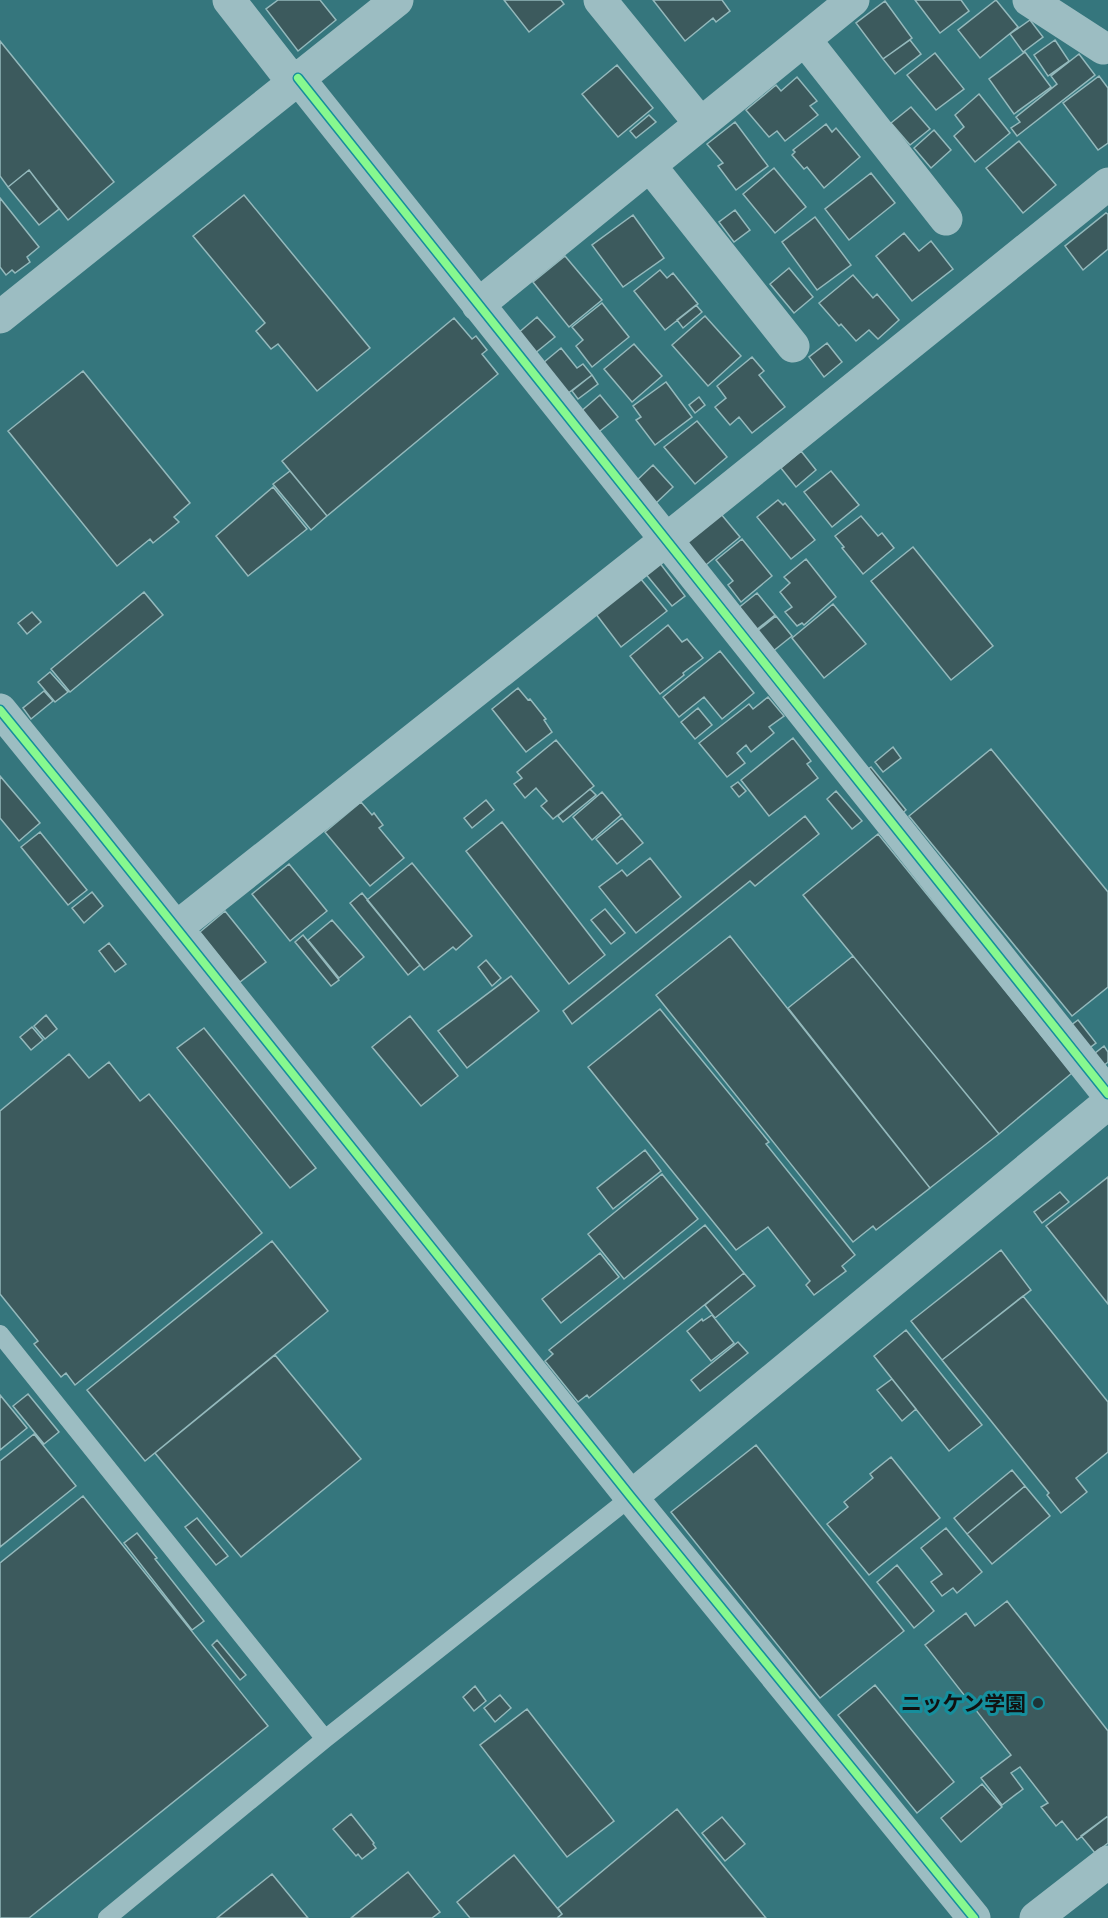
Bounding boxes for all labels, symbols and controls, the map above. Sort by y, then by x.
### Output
place label: ニッケン学園 [901,1690,1026,1716]
marker: ニッケン学園 [1031,1696,1045,1710]

